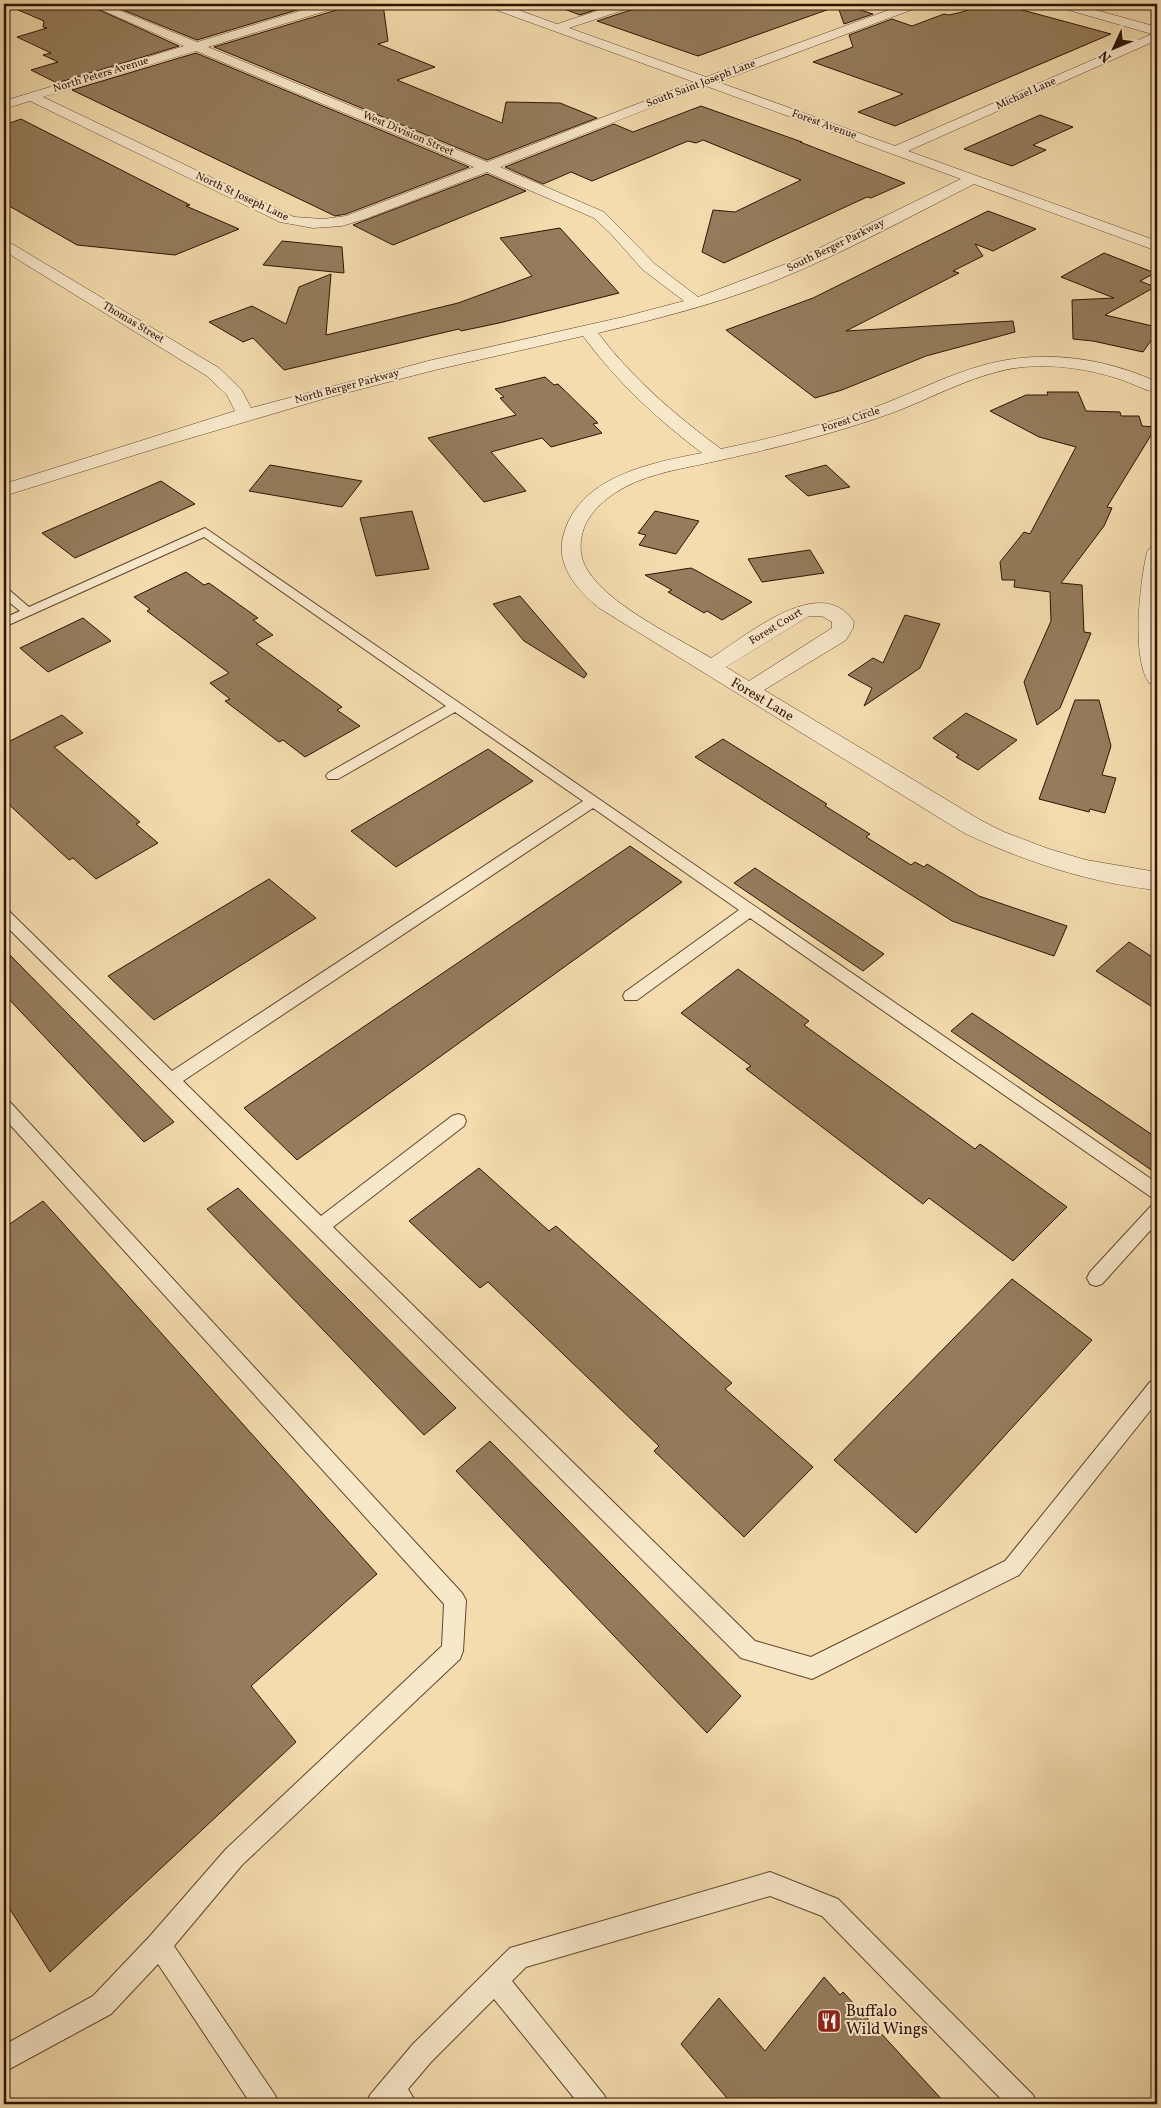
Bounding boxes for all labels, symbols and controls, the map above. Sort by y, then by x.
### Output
north arrow [1088,22,1138,72]
text: N [1095,46,1116,66]
street label: North Peters Avenue [51,53,151,97]
street label: South Saint Joseph Lane [644,56,758,112]
street label: Michael Lane [994,74,1058,114]
street label: Forest Avenue [789,106,859,144]
street label: West Division Street [360,108,456,160]
street label: North St Joseph Lane [193,169,291,225]
street label: South Berger Parkway [785,216,887,276]
street label: Thomas Street [99,299,167,347]
street label: North Berger Parkway [293,366,401,408]
street label: Forest Circle [820,404,882,436]
street label: Forest Court [747,605,806,649]
street label: Forest Lane [727,674,797,727]
place label: Buffalo Wild Wings [846,2001,928,2041]
restaurant icon: Buffalo Wild Wings [816,2008,842,2034]

